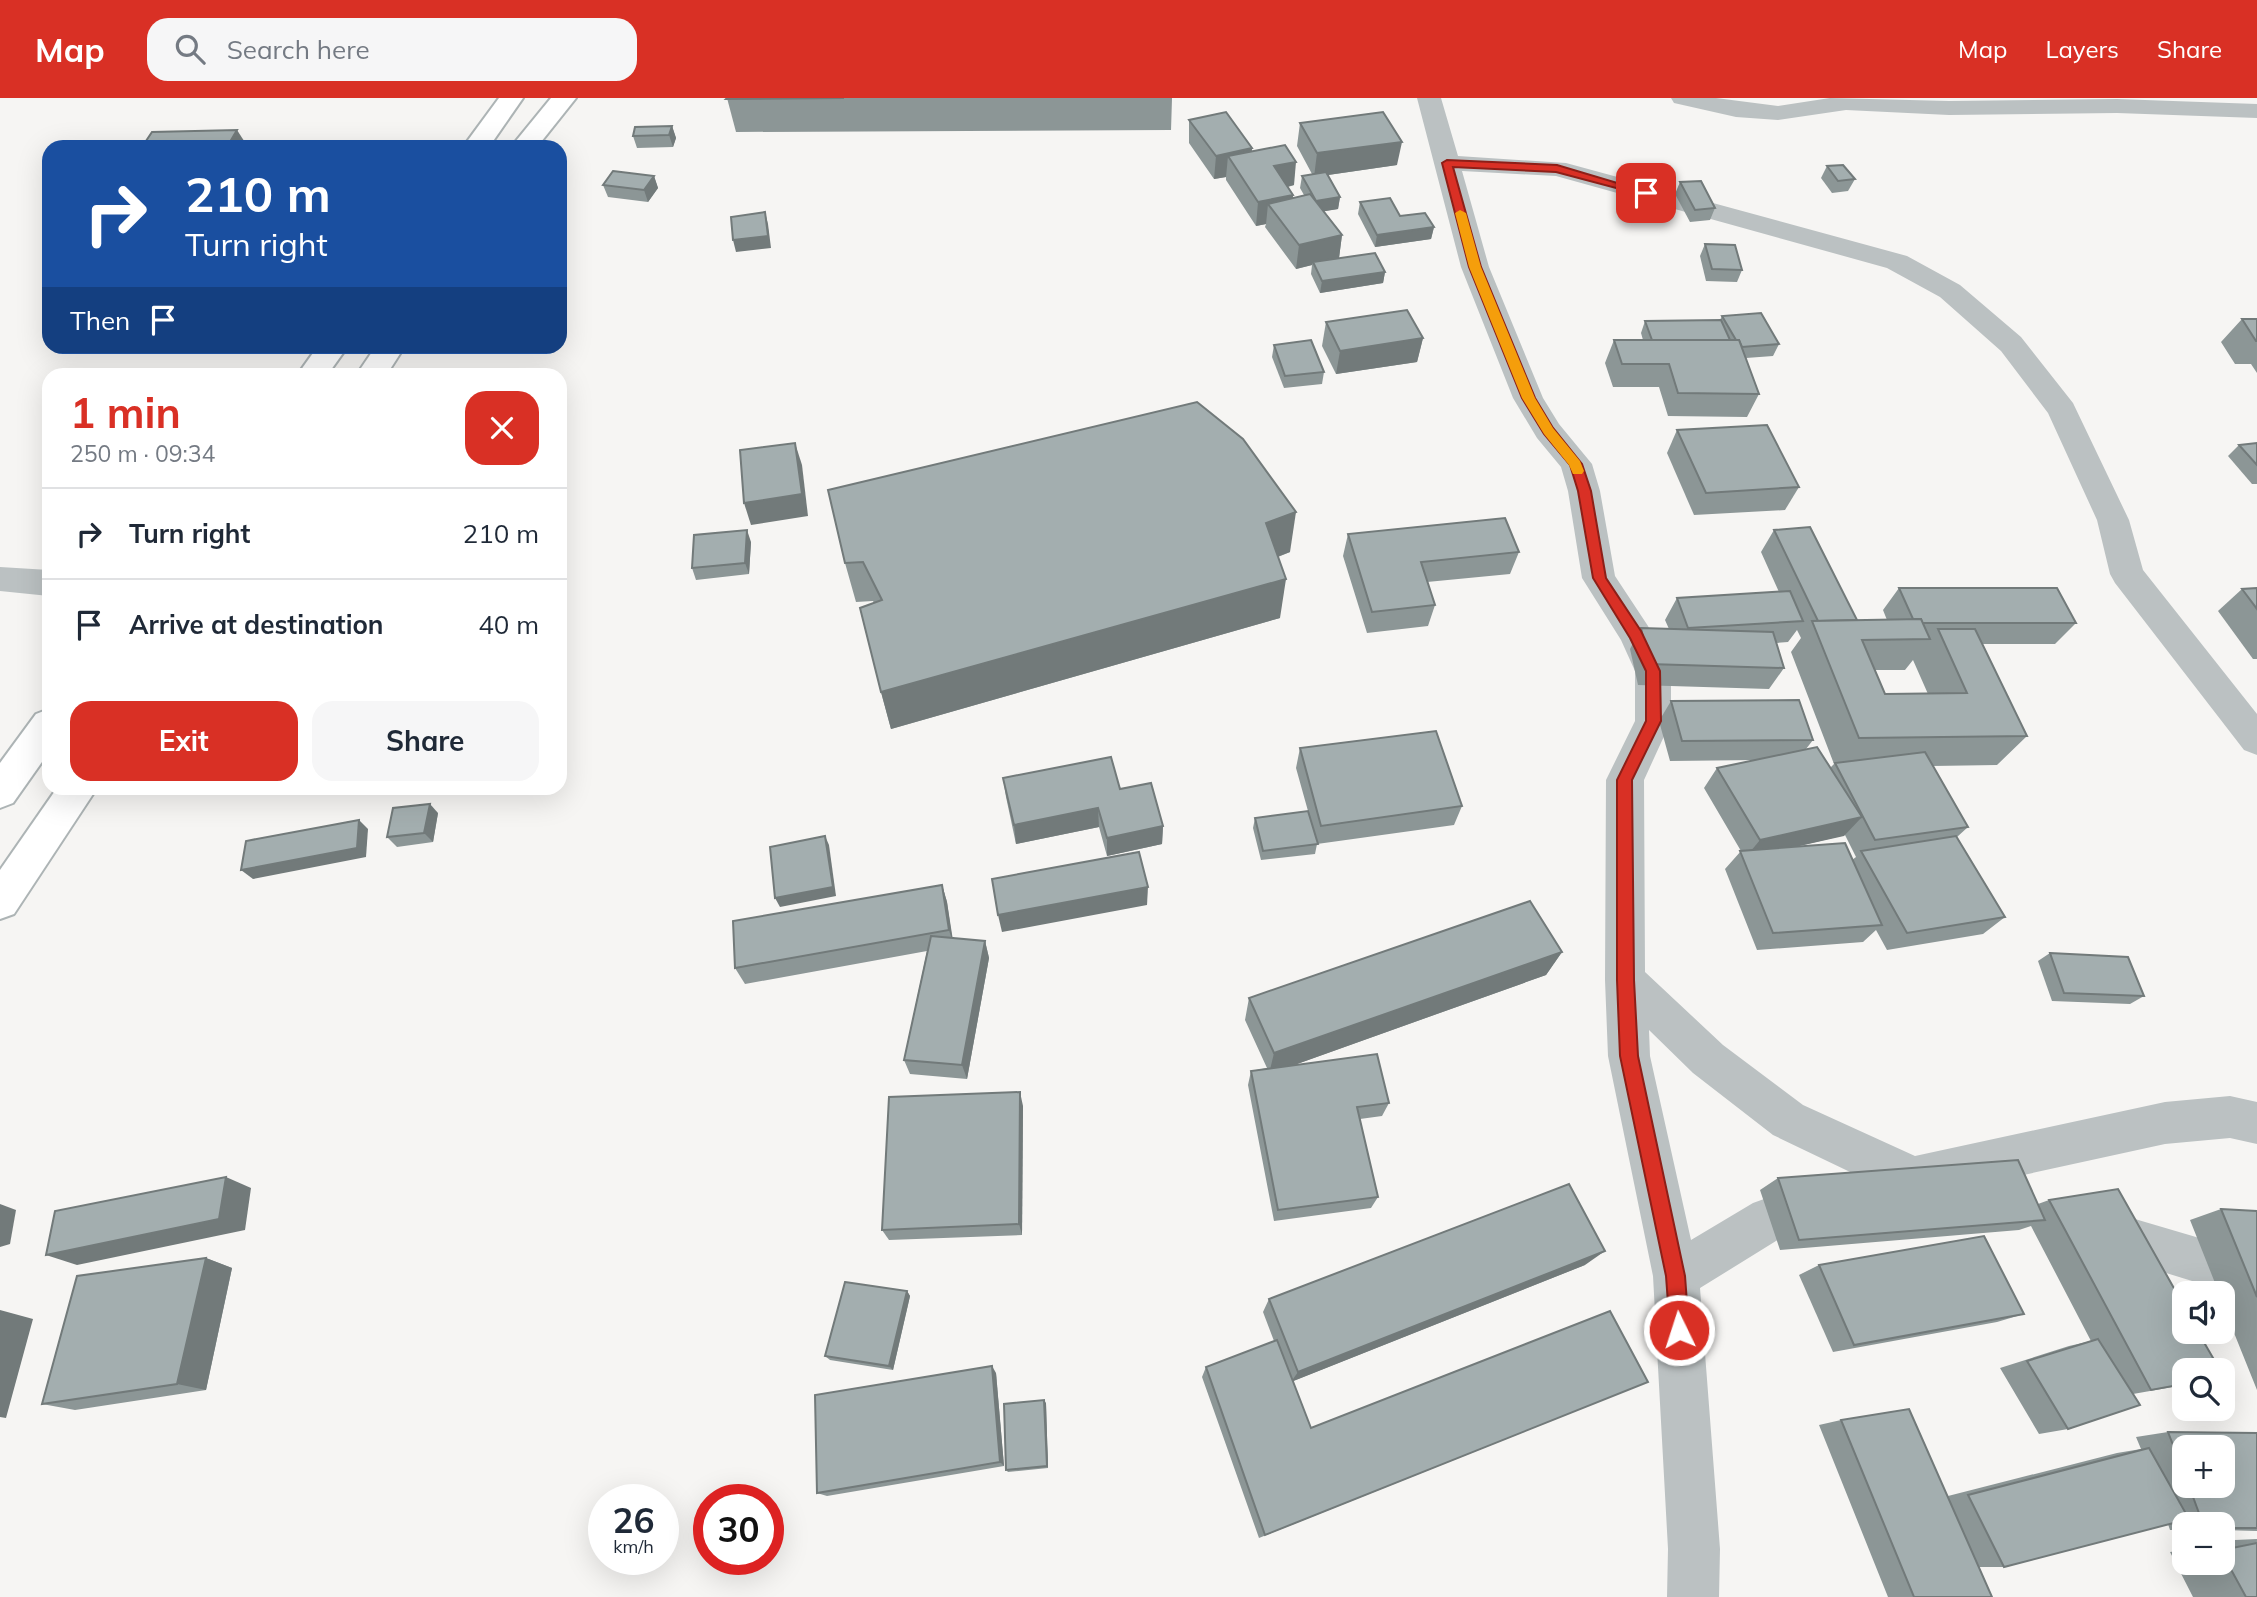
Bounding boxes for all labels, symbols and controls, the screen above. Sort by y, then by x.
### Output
search box [147,18,637,81]
text: Map [35,29,105,70]
icon: search [171,30,209,68]
text: Search here [227,33,370,66]
text: Map [1958,34,2007,64]
text: Layers [2045,34,2119,64]
text: Share [2157,34,2222,64]
text: 210 m [185,163,331,224]
pin [1616,163,1676,223]
icon: right [70,168,161,259]
icon: arrive [1627,174,1665,212]
text: Turn right [185,224,328,264]
icon: arrive [144,301,182,339]
text: Then [70,304,130,337]
text: 1 min [70,386,181,439]
button: close [465,391,539,465]
text: 250 m · 09:34 [70,439,215,468]
icon: right [70,515,108,553]
text: Turn right [129,517,250,550]
text: 210 m [463,517,539,550]
icon: arrive [70,606,108,644]
text: Arrive at destination [129,608,384,641]
text: 40 m [478,608,539,641]
button: Exit [70,701,298,781]
button: Share [312,701,539,781]
map controls [2172,1281,2235,1575]
button: sound [2172,1281,2235,1344]
position arrow [1642,1293,1716,1367]
button: search [2172,1358,2235,1421]
button: + [2172,1435,2235,1498]
speed limit sign: 30 [693,1484,784,1575]
text: 26 [612,1498,655,1542]
button: − [2172,1512,2235,1575]
text: km/h [613,1535,654,1558]

